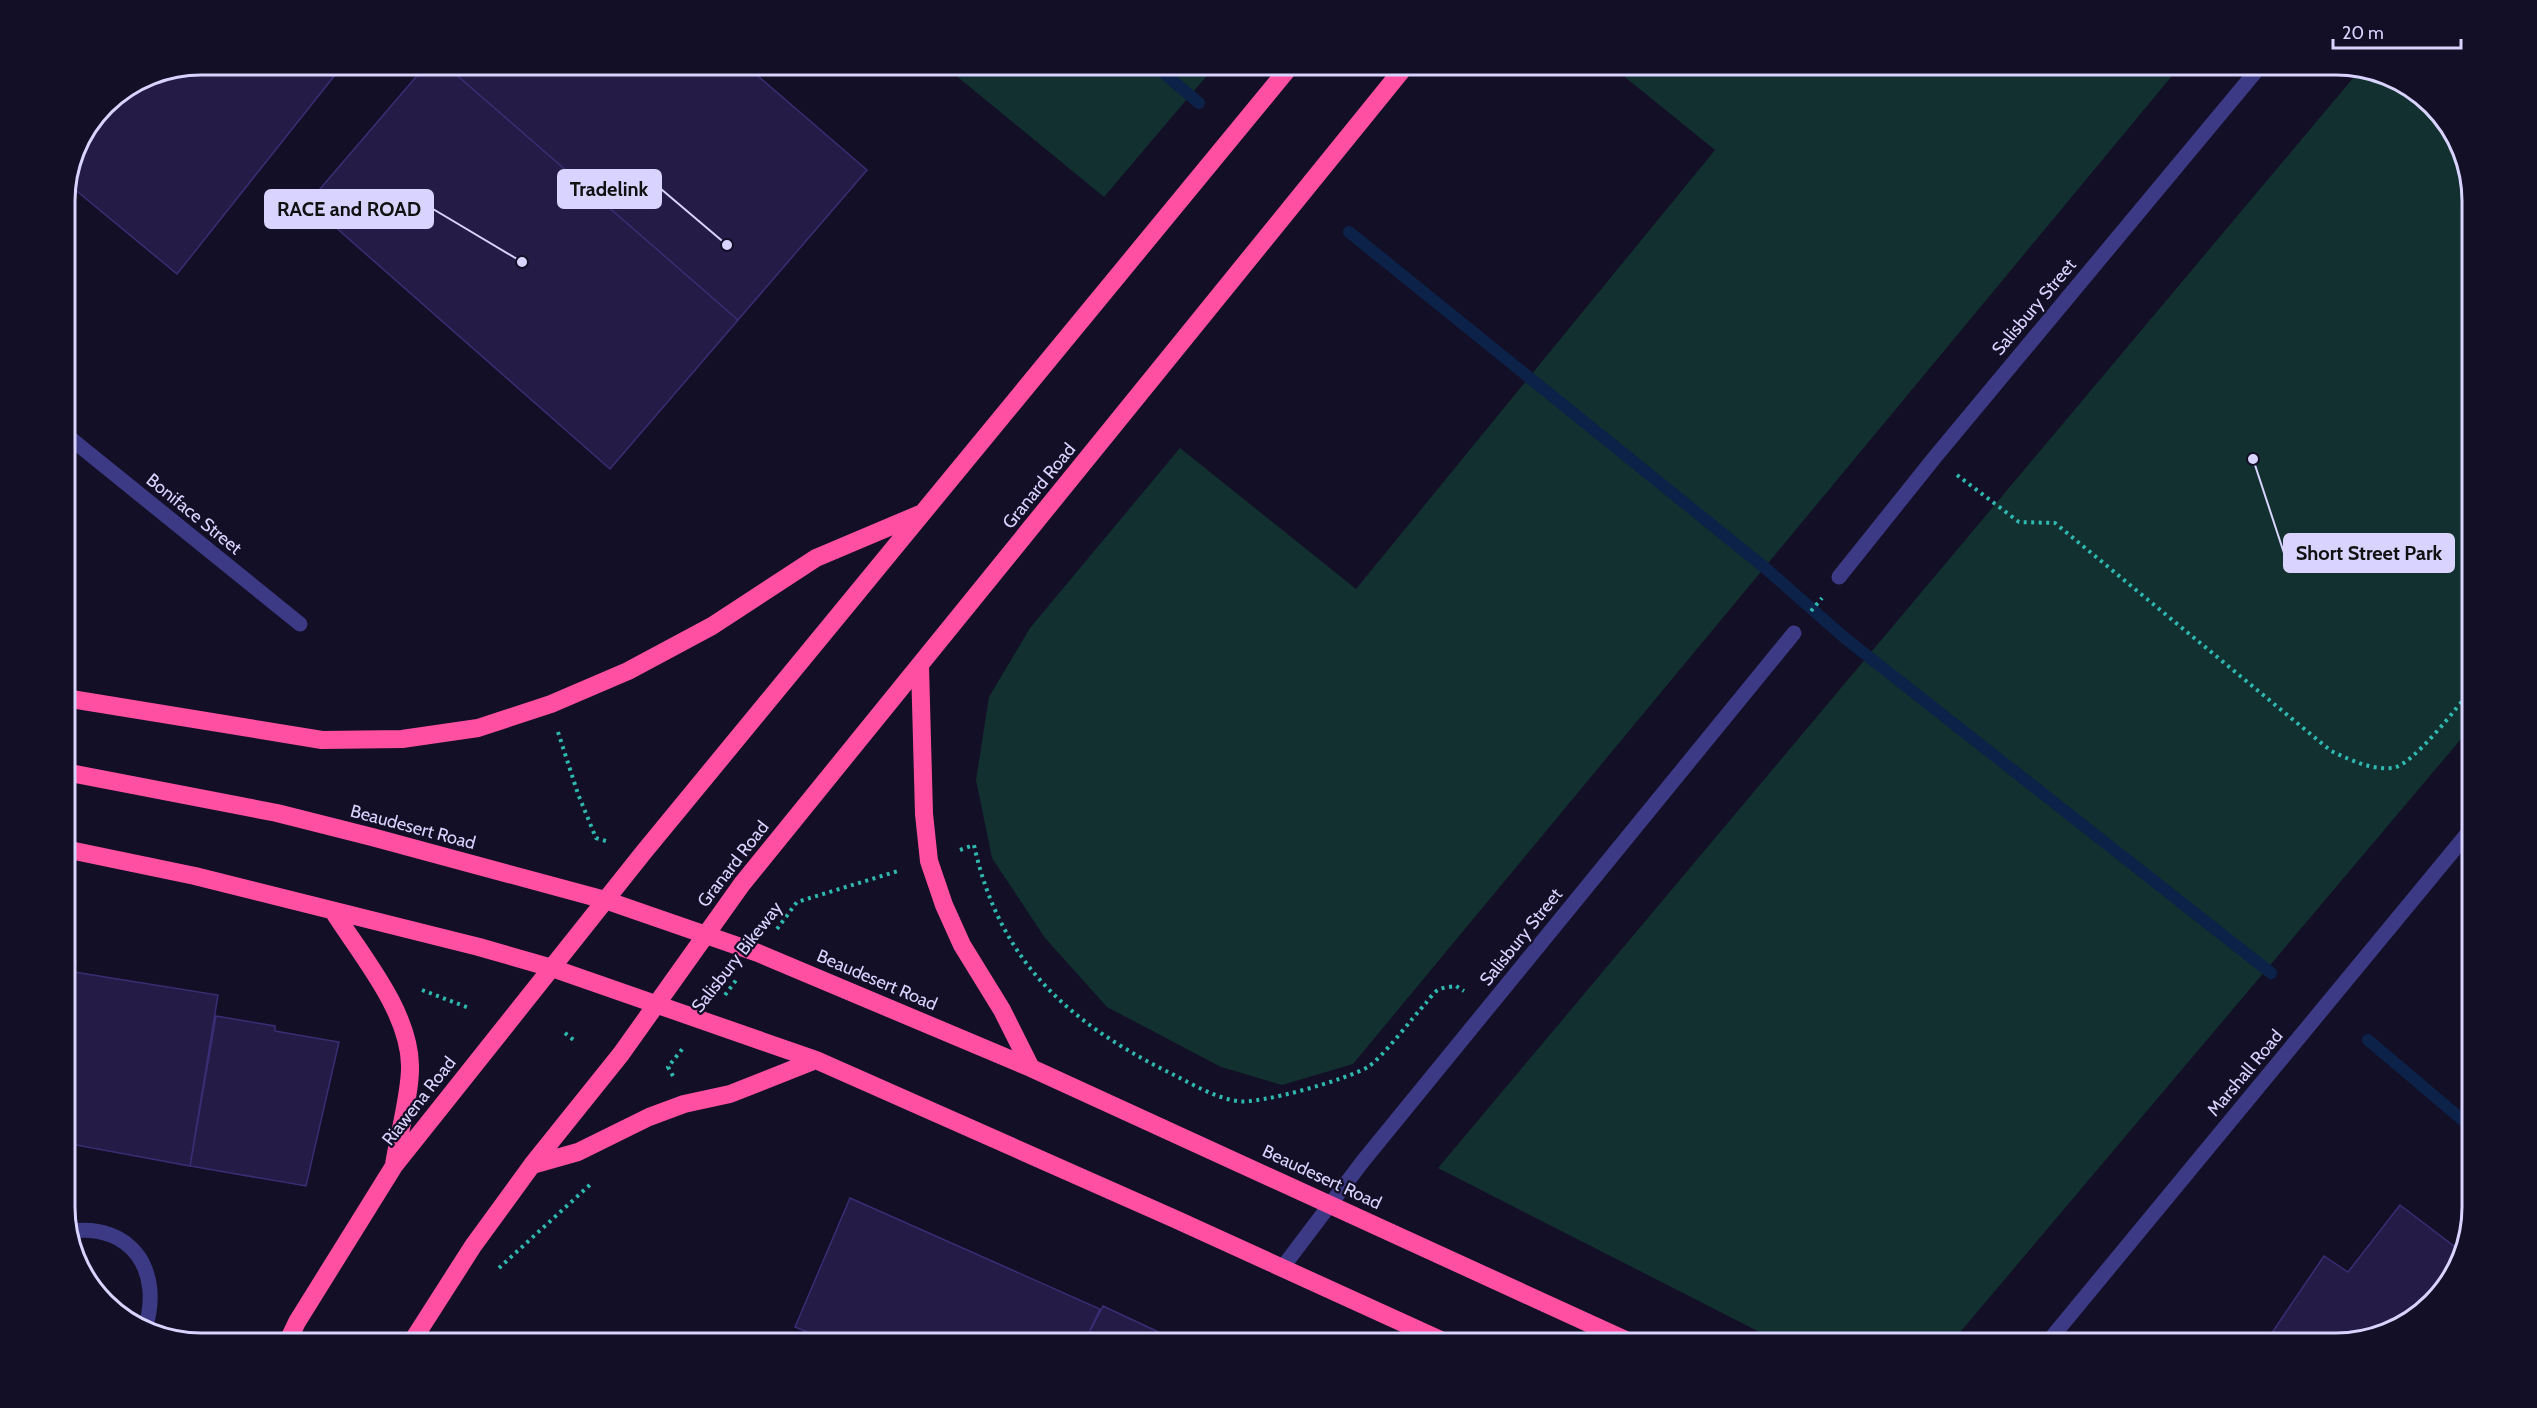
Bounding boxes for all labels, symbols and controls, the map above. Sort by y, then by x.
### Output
scale bar [2333,12,2460,50]
text: 20 m [2342,22,2384,44]
callout: Tradelink [558,170,661,208]
text: Tradelink [570,177,648,201]
callout: RACE and ROAD [265,190,433,228]
text: RACE and ROAD [277,197,421,221]
street label: Salisbury Street [1987,254,2081,360]
street label: Granard Road [998,439,1080,533]
street label: Boniface Street [142,469,246,559]
callout: Short Street Park [2284,534,2454,572]
text: Short Street Park [2296,541,2443,565]
street label: Beaudesert Road [348,800,478,854]
street label: Granard Road [692,816,774,912]
street label: Salisbury Street [1475,884,1567,990]
street label: Salisbury Bikeway [687,897,787,1017]
street label: Beaudesert Road [813,945,941,1015]
street label: Marshall Road [2202,1025,2288,1121]
street label: Riawena Road [377,1052,461,1150]
street label: Beaudesert Road [1259,1140,1385,1214]

